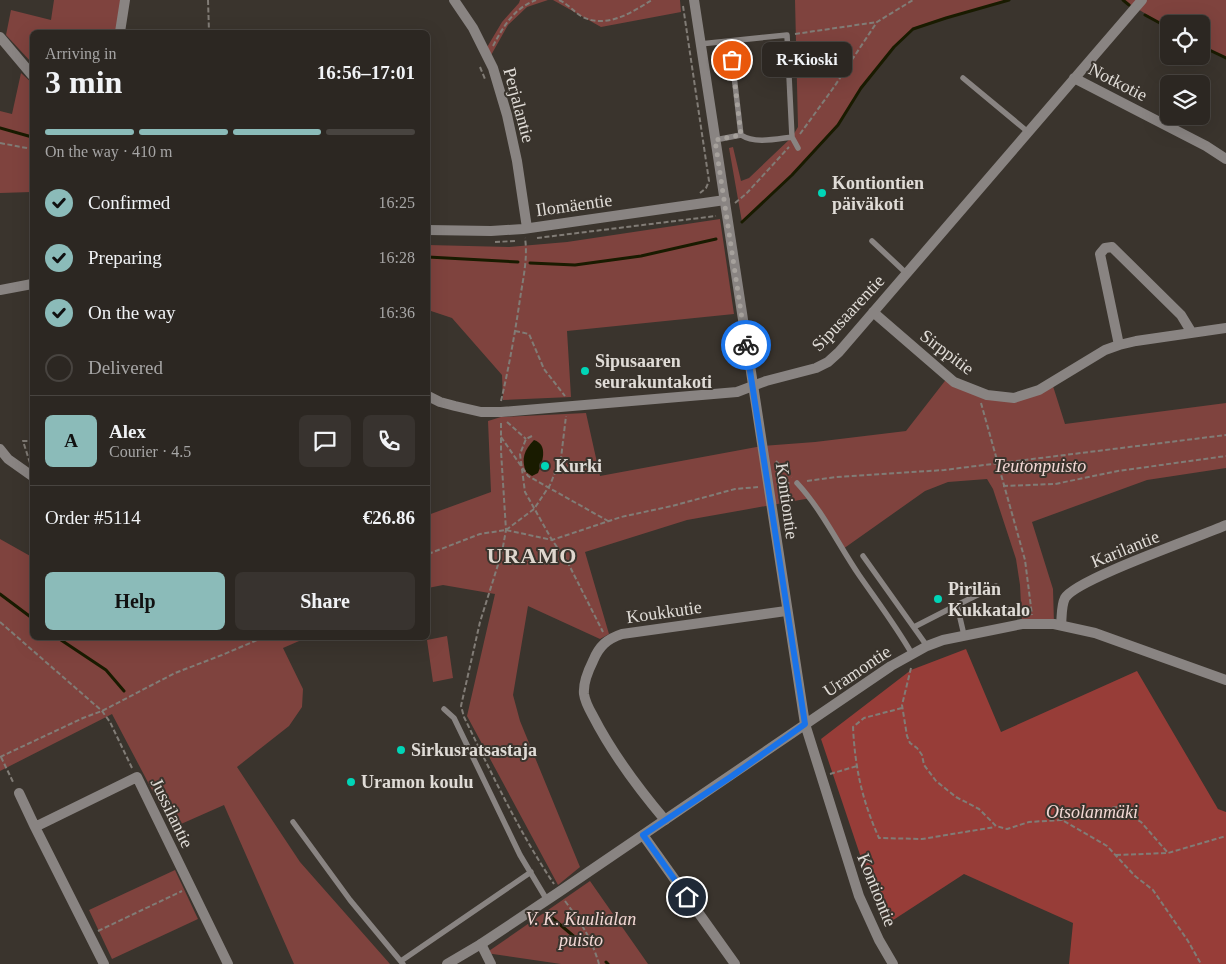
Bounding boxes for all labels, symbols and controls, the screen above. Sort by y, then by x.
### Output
map controls [1160,15,1210,125]
button: locate [1160,15,1210,65]
pin [711,39,753,81]
callout: R-Kioski [762,42,852,78]
text: Arriving in [45,45,117,62]
icon: bag [718,46,746,74]
text: R-Kioski [776,51,838,68]
street label: Notkotie [1085,59,1151,105]
text: 16:56–17:01 [317,62,415,83]
text: 3 min [45,64,122,100]
street label: Perjalantie [499,65,539,145]
button: layers [1160,75,1210,125]
text: On the way · 410 m [45,143,173,160]
place label: Kontiontien päiväkoti [832,173,924,214]
marker: Kontiontien päiväkoti [816,187,828,199]
icon: check [45,189,73,217]
street label: Ilomäentie [534,190,614,220]
text: Confirmed [88,192,170,213]
text: 16:25 [379,194,415,211]
icon: check [45,244,73,272]
text: Preparing [88,247,162,268]
text: 16:28 [379,249,415,266]
street label: Sipusaarentie [808,271,888,355]
icon: check [45,299,73,327]
text: On the way [88,302,176,323]
text: 16:36 [379,304,415,321]
courier [721,320,771,370]
street label: Sirppitie [916,325,978,379]
icon: bike [732,331,760,359]
place label: Sipusaaren seurakuntakoti [595,351,712,392]
text: Delivered [88,357,163,378]
marker: Sipusaaren seurakuntakoti [579,365,591,377]
button: chat [299,415,351,467]
button: phone [363,415,415,467]
text: Alex [109,421,146,442]
text: A [64,430,78,451]
text: Courier · 4.5 [109,443,191,460]
place label: Kurki [555,456,602,476]
park label: Teutonpuisto [994,456,1086,476]
marker: Kurki [539,460,551,472]
street label: Kontiontie [772,461,802,541]
text: Order #5114 [45,507,141,528]
text: €26.86 [363,507,415,528]
street label: Karilantie [1088,526,1162,572]
district label: URAMO [487,543,577,568]
button: Help [45,572,225,630]
button: Share [235,572,415,630]
place label: Pirilän Kukkatalo [948,579,1030,620]
marker: Pirilän Kukkatalo [932,593,944,605]
street label: Koukkutie [625,597,703,627]
street label: Uramontie [819,641,895,701]
place label: Sirkusratsastaja [411,740,537,760]
marker: Sirkusratsastaja [395,744,407,756]
place label: Uramon koulu [361,772,474,792]
street label: Jussilantie [147,775,197,851]
marker: Uramon koulu [345,776,357,788]
park label: Otsolanmäki [1046,802,1138,822]
street label: Kontiontie [853,851,901,929]
pin [666,876,708,918]
icon: home [673,883,701,911]
park label: V. K. Kuulialan puisto [526,909,636,950]

